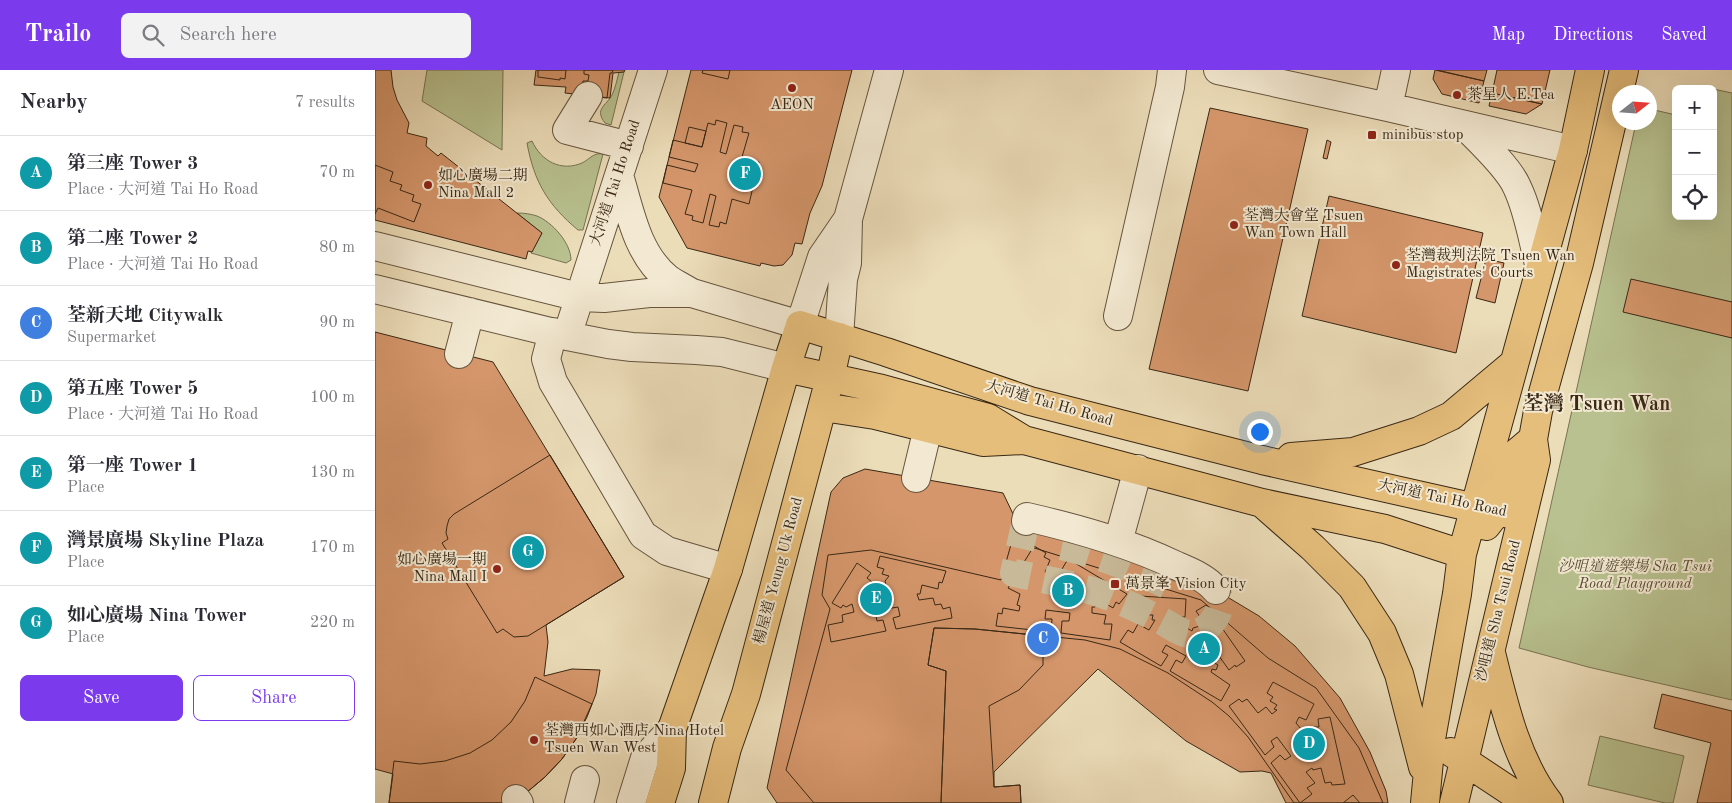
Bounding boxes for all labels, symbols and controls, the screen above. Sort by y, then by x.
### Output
search box [121,13,471,58]
icon: search [139,21,167,49]
text: Trailo [25,23,91,47]
text: Search here [179,26,277,45]
text: Map [1492,26,1525,44]
text: Directions [1553,26,1633,44]
text: Saved [1661,26,1707,44]
marker: AEON [786,82,798,94]
north arrow [1612,85,1657,130]
map controls [1672,85,1717,220]
button: + [1672,85,1717,130]
place label: 茶星人 E.Tea [1467,86,1555,103]
marker: 茶星人 E.Tea [1451,89,1463,101]
text: Nearby [20,92,88,113]
text: 7 results [295,95,355,111]
place label: AEON [770,98,814,113]
street label: 大河道 Tai Ho Road [587,117,644,248]
place label: minibus stop [1382,128,1464,143]
marker: minibus stop [1366,129,1378,141]
button: − [1672,130,1717,175]
text: 第三座 Tower 3 [67,155,198,174]
pin: F [729,155,761,193]
text: A [30,165,42,181]
text: 70 m [319,165,355,181]
place label: 如心廣場二期 Nina Mall 2 [438,167,528,201]
button: locate [1672,175,1717,220]
marker: 如心廣場二期 Nina Mall 2 [422,179,434,191]
text: Place · 大河道 Tai Ho Road [67,182,258,198]
place label: 荃灣大會堂 Tsuen Wan Town Hall [1244,207,1363,241]
marker: 荃灣大會堂 Tsuen Wan Town Hall [1228,219,1240,231]
text: 第二座 Tower 2 [67,230,198,249]
text: B [30,240,42,256]
text: 80 m [319,240,355,256]
place label: 荃灣裁判法院 Tsuen Wan Magistrates' Courts [1406,247,1575,281]
text: Place · 大河道 Tai Ho Road [67,257,258,273]
marker: 荃灣裁判法院 Tsuen Wan Magistrates' Courts [1390,259,1402,271]
text: 荃新天地 Citywalk [67,307,223,326]
text: C [31,315,41,331]
text: 90 m [319,315,355,331]
text: Supermarket [67,330,156,346]
street label: 大河道 Tai Ho Road [984,377,1115,429]
text: 第五座 Tower 5 [67,380,198,399]
text: D [30,390,42,406]
text: 100 m [310,390,355,406]
district label: 荃灣 Tsuen Wan [1524,392,1670,415]
text: Place · 大河道 Tai Ho Road [67,407,258,423]
your location [1247,419,1273,445]
text: 第一座 Tower 1 [67,457,198,476]
text: E [30,465,42,481]
text: 130 m [310,465,355,481]
street label: 大河道 Tai Ho Road [1376,476,1509,520]
text: Place [67,480,104,496]
street label: 楊屋道 Yeung Uk Road [750,495,806,646]
text: 灣景廣場 Skyline Plaza [67,532,264,551]
pin: G [512,533,544,571]
street label: 沙咀道 Sha Tsui Road [1472,538,1524,683]
text: F [31,540,41,556]
text: 170 m [310,540,355,556]
place label: 如心廣場一期 Nina Mall I [397,551,487,585]
text: Place [67,555,104,571]
park label: 沙咀道遊樂場 Sha Tsui Road Playground [1558,558,1712,592]
marker: 如心廣場一期 Nina Mall I [491,563,503,575]
pin: B [1052,572,1084,610]
place label: 萬景峯 Vision City [1125,575,1247,592]
marker: 萬景峯 Vision City [1109,578,1121,590]
pin: E [860,580,892,618]
text: 如心廣場 Nina Tower [67,607,247,626]
text: G [30,615,42,631]
text: 220 m [310,615,355,631]
pin: C [1027,620,1059,658]
text: Place [67,630,104,646]
pin: A [1188,630,1220,668]
button: Save [20,675,183,721]
button: Share [193,675,355,721]
place label: 荃灣西如心酒店 Nina Hotel Tsuen Wan West [544,722,724,756]
pin: D [1293,725,1325,763]
marker: 荃灣西如心酒店 Nina Hotel Tsuen Wan West [528,734,540,746]

